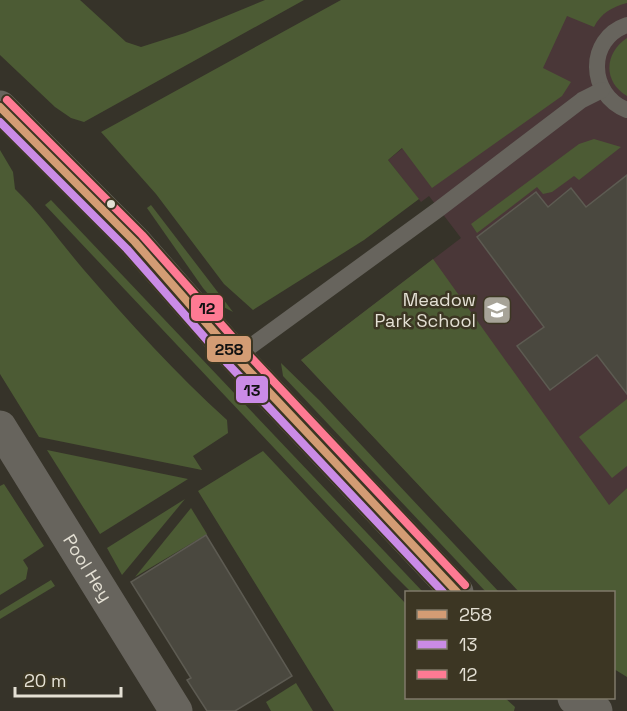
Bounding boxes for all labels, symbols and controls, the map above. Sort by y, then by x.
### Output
unlabelled marker [105,198,117,210]
place label: Meadow Park School [374,288,476,332]
line badge: 12 [190,294,224,322]
school or university icon: Meadow Park School [481,294,513,326]
text: 12 [199,298,215,319]
line badge: 258 [206,335,252,363]
text: 258 [215,339,244,360]
line badge: 13 [235,375,269,404]
text: 13 [244,380,261,401]
street label: Pool Hey [58,530,117,606]
legend [405,591,615,699]
text: 258 [459,603,492,626]
text: 13 [459,633,477,656]
scale bar [15,660,122,698]
text: 12 [459,663,477,686]
text: 20 m [24,669,67,692]

